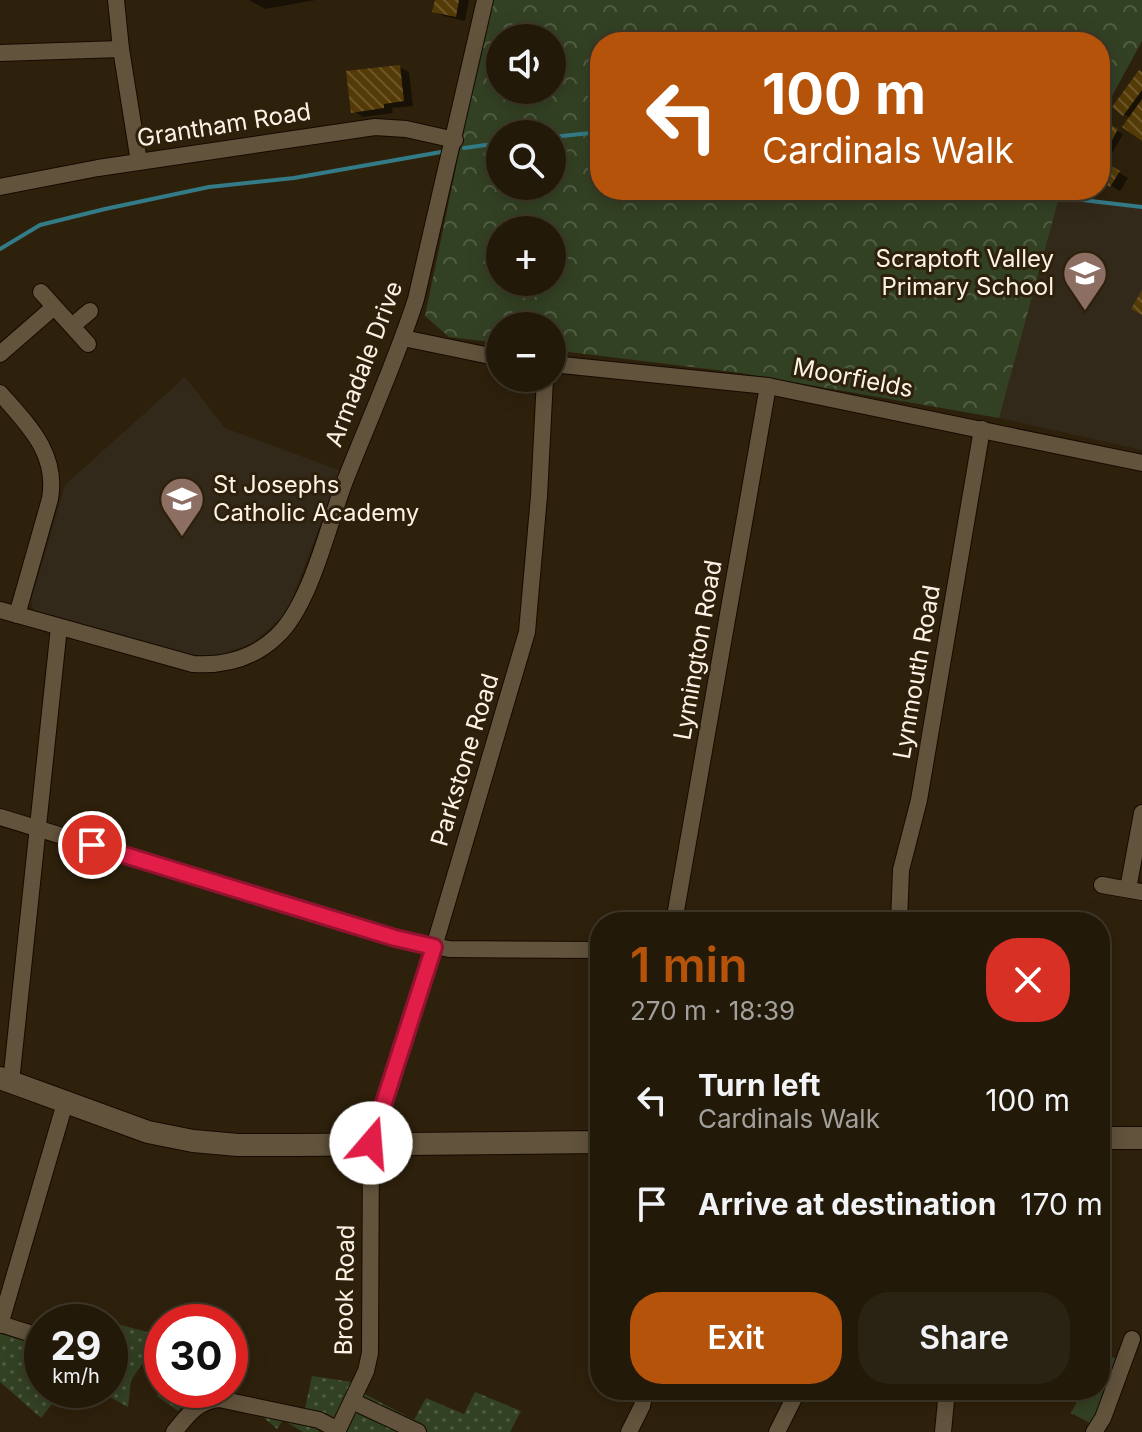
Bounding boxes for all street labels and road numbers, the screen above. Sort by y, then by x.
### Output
street label: Grantham Road [135,96,313,153]
street label: Armadale Drive [319,277,408,451]
street label: Moorfields [791,352,916,403]
street label: Lymington Road [667,558,728,742]
street label: Lynmouth Road [887,583,946,761]
street label: Parkstone Road [425,670,505,850]
street label: Brook Road [329,1224,360,1356]

